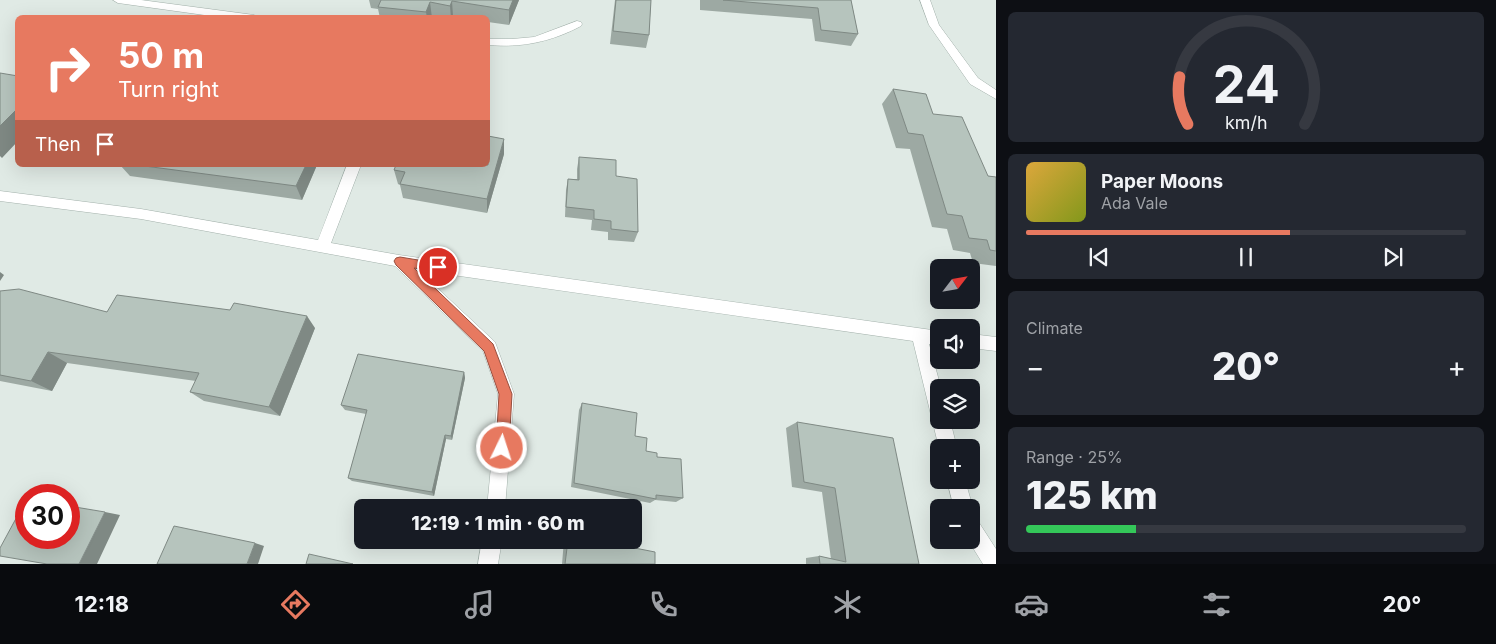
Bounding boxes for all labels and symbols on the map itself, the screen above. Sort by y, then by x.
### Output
pin [417,246,459,288]
north arrow [930,259,980,309]
position arrow [475,421,527,473]
speed limit sign: 30 [15,484,80,549]

